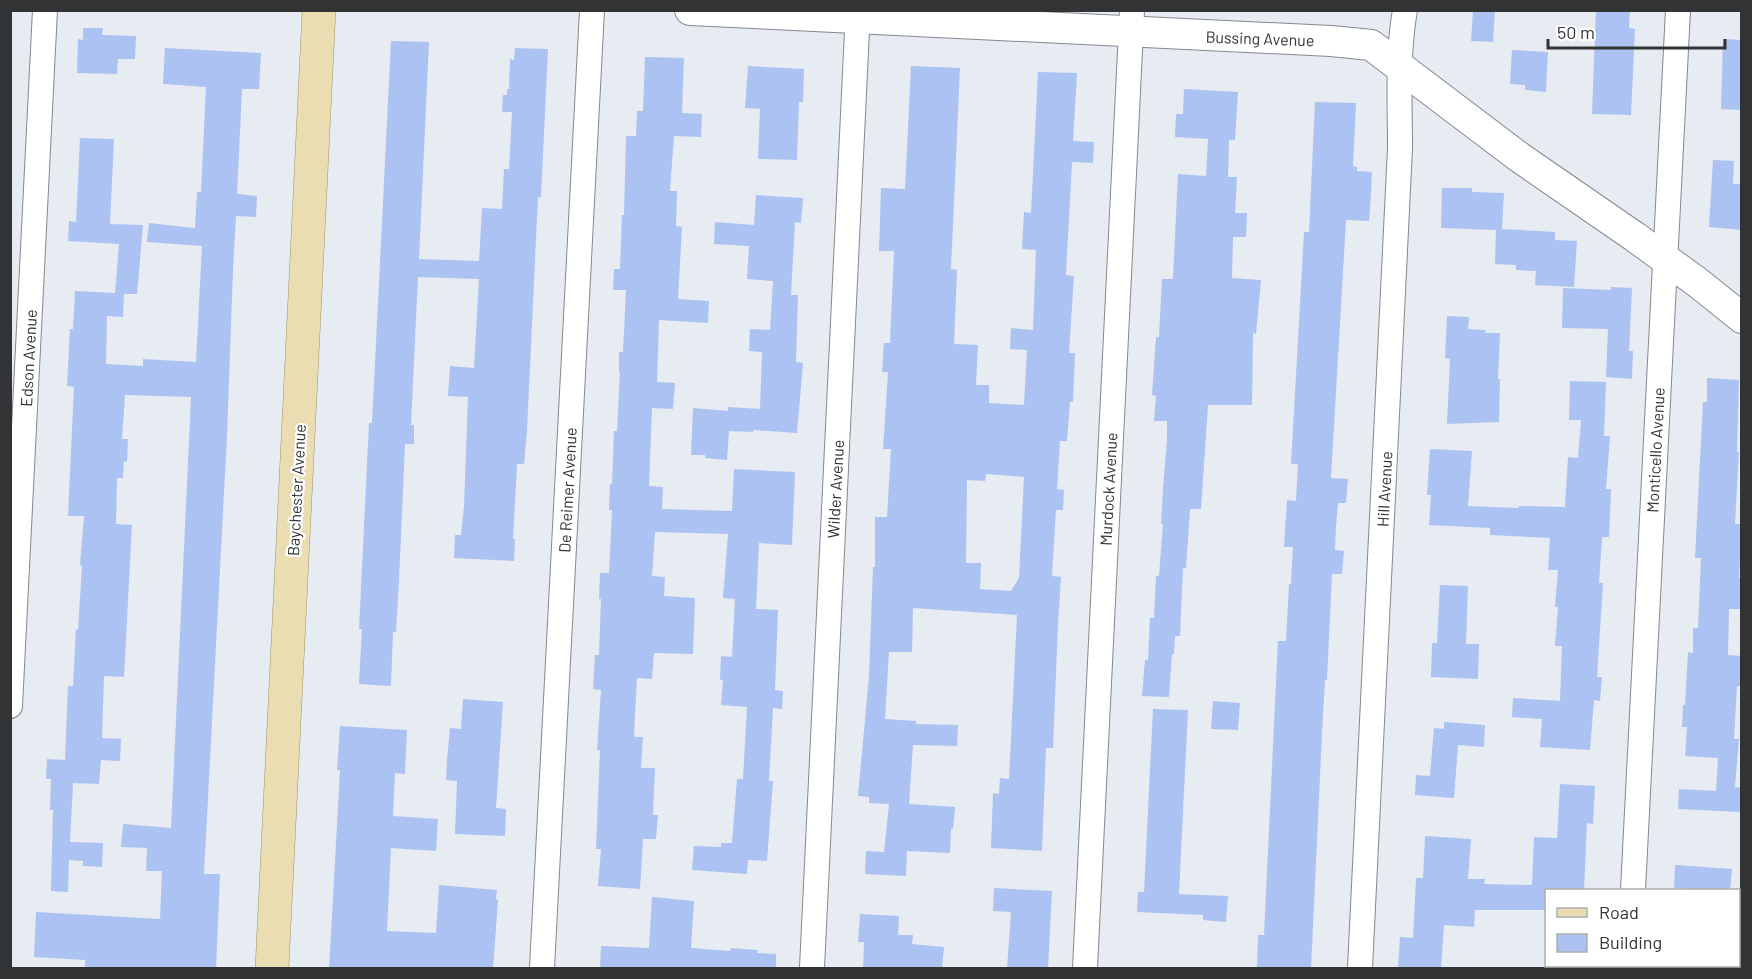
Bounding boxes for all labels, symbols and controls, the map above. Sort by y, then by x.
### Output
scale bar [1548,12,1725,50]
text: 50 m [1557,21,1595,43]
street label: Bussing Avenue [1205,27,1315,49]
street label: Edson Avenue [16,309,40,407]
street label: Monticello Avenue [1642,387,1668,513]
street label: Baychester Avenue [283,424,309,556]
street label: De Reimer Avenue [554,427,580,553]
street label: Murdock Avenue [1096,432,1120,546]
street label: Wilder Avenue [823,439,847,539]
street label: Hill Avenue [1373,451,1395,527]
legend [1545,889,1740,967]
text: Road [1599,901,1639,923]
text: Building [1599,931,1662,953]

